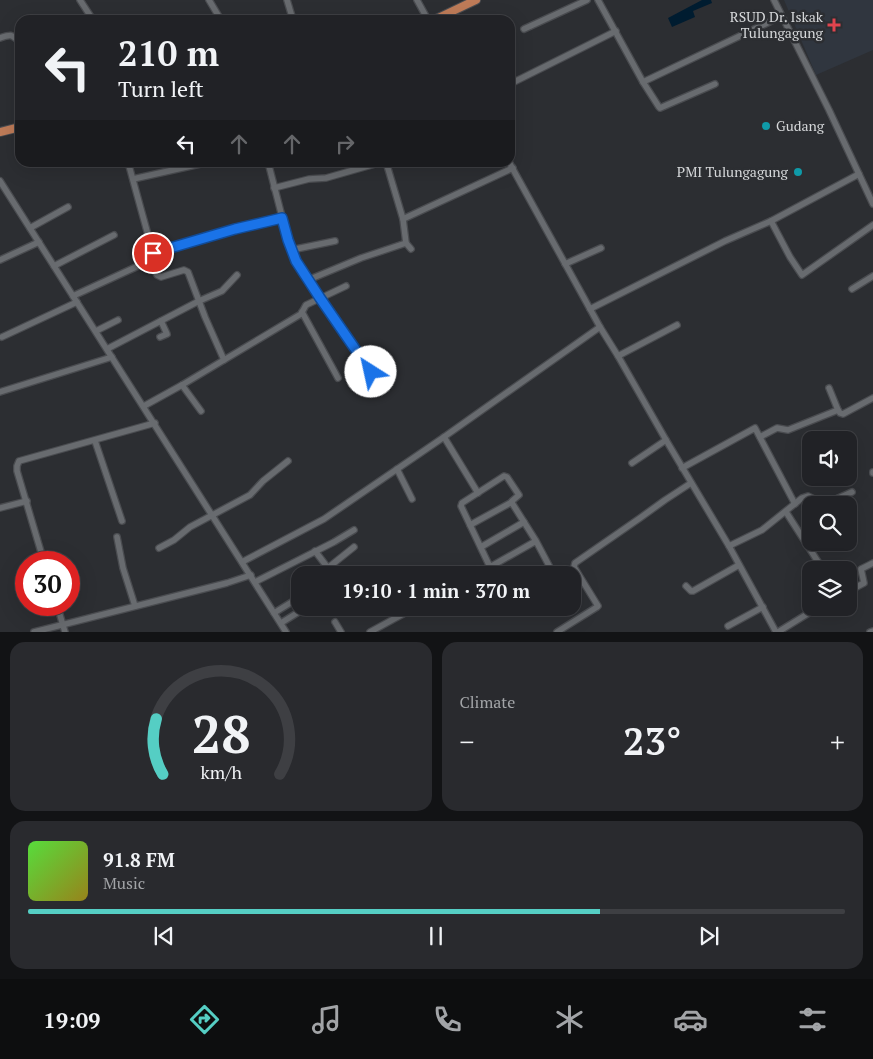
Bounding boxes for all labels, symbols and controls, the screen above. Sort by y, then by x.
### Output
place label: RSUD Dr. Iskak Tulungagung [730,7,824,42]
marker: RSUD Dr. Iskak Tulungagung [827,18,841,32]
text: 210 m [118,30,219,76]
icon: left [35,35,100,100]
text: Turn left [118,74,204,103]
place label: Gudang [776,116,825,135]
marker: Gudang [760,120,772,132]
icon: left [172,130,200,158]
icon: ahead [225,130,253,158]
icon: ahead [278,130,306,158]
icon: right [331,130,359,158]
place label: PMI Tulungagung [677,162,789,181]
marker: PMI Tulungagung [792,166,804,178]
pin [132,232,174,274]
icon: arrive [139,239,167,267]
position arrow [344,345,396,397]
map controls [802,431,857,616]
button: sound [802,431,857,486]
button: search [802,496,857,551]
speed limit sign: 30 [15,551,80,616]
button: layers [802,561,857,616]
text: 19:10 · 1 min · 370 m [342,578,530,603]
text: Climate [460,691,515,713]
text: 28 [191,699,250,768]
text: 23° [623,716,682,766]
text: − [460,723,474,760]
text: + [830,723,845,760]
text: km/h [200,760,242,784]
text: 91.8 FM [103,847,175,872]
text: Music [103,872,145,894]
icon: previous [150,922,178,950]
icon: pause [422,922,450,950]
icon: next [695,922,723,950]
icon: directions [187,1002,222,1037]
icon: music [309,1002,344,1037]
icon: phone [430,1002,465,1037]
icon: climate [552,1002,587,1037]
icon: car [673,1002,708,1037]
icon: filters [795,1002,830,1037]
text: 19:09 [43,1005,101,1034]

